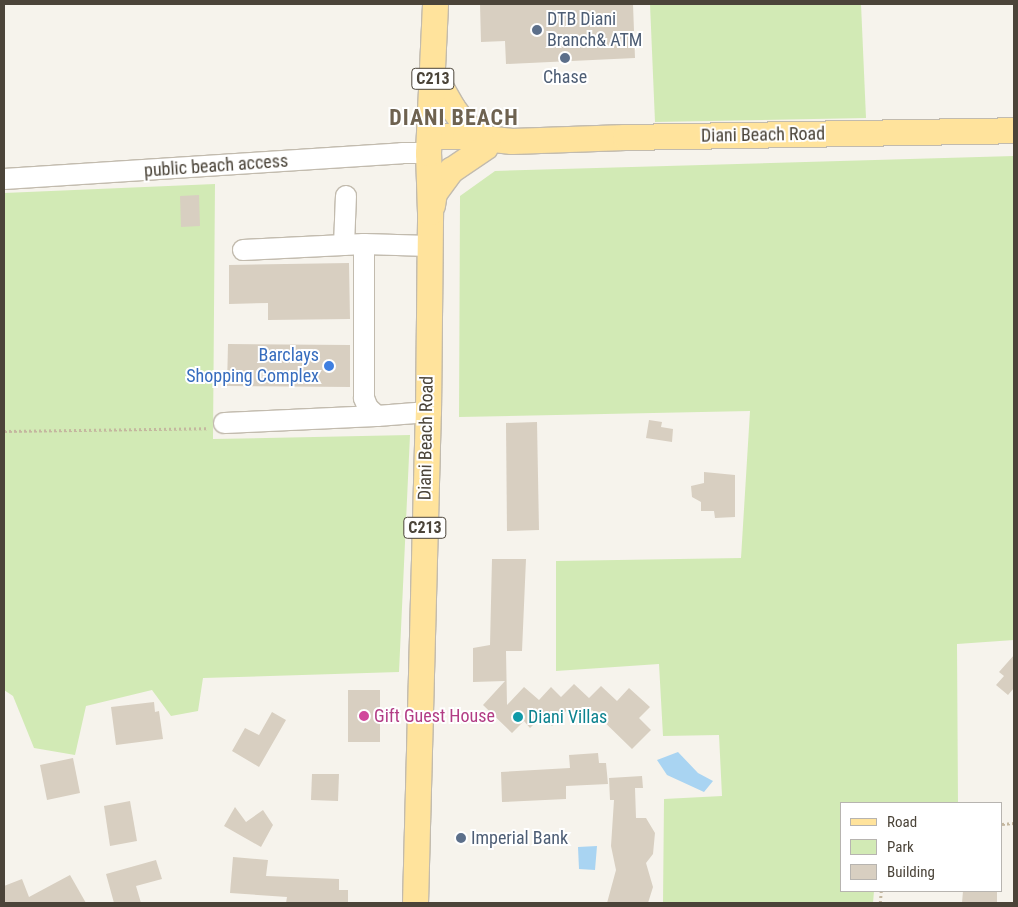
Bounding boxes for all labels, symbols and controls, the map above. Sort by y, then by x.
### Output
place label: DTB Diani Branch& ATM [547,9,642,52]
marker: DTB Diani Branch& ATM [531,24,543,36]
marker: Chase [559,52,571,64]
road number: C213 [410,66,456,92]
place label: Chase [543,66,587,88]
district label: DIANI BEACH [388,105,520,131]
street label: Diani Beach Road [701,123,825,147]
street label: public beach access [143,150,289,182]
place label: Barclays Shopping Complex [186,345,319,388]
marker: Barclays Shopping Complex [323,360,335,372]
street label: Diani Beach Road [414,376,438,500]
road number: C213 [402,514,448,542]
place label: Gift Guest House [374,705,495,727]
place label: Diani Villas [528,706,607,728]
marker: Gift Guest House [358,710,370,722]
marker: Diani Villas [512,711,524,723]
legend [840,802,1003,892]
text: Road [887,813,917,831]
place label: Imperial Bank [471,827,568,849]
marker: Imperial Bank [455,832,467,844]
text: Park [887,838,914,856]
text: Building [887,863,935,881]

